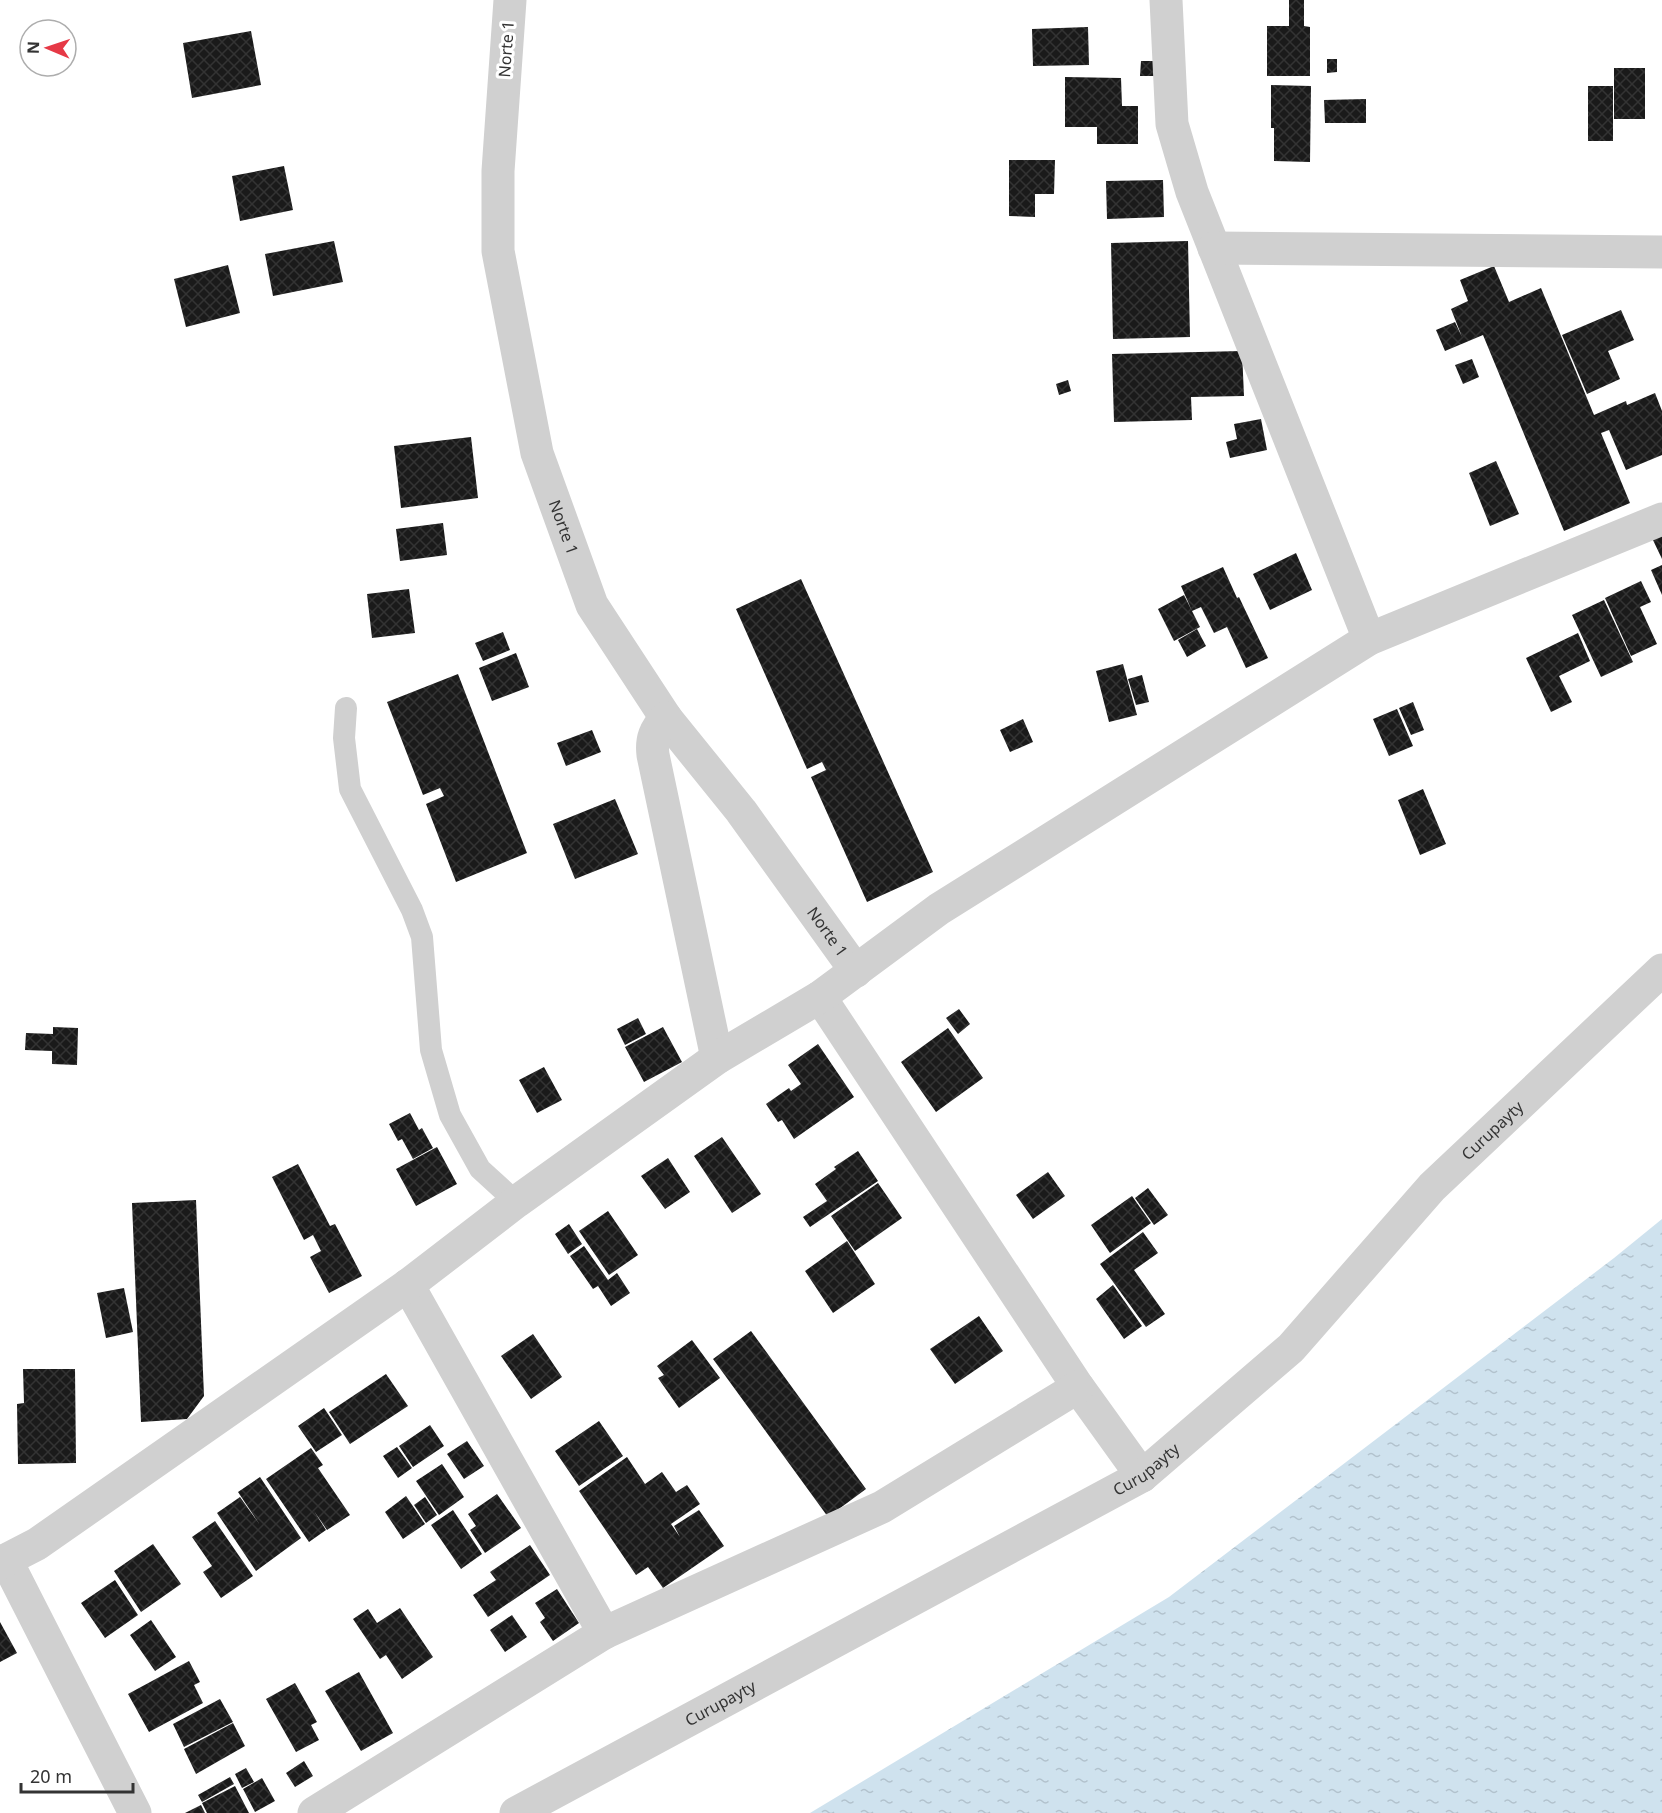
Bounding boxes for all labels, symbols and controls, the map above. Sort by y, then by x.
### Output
north arrow [18,18,78,78]
street label: Norte 1 [493,20,519,78]
text: N [22,41,44,54]
street label: Norte 1 [544,497,584,558]
street label: Norte 1 [802,902,853,961]
street label: Curupayty [1456,1095,1528,1165]
street label: Curupayty [1109,1437,1185,1501]
street label: Curupayty [681,1675,760,1731]
scale bar [21,1756,134,1794]
text: 20 m [30,1764,72,1788]

